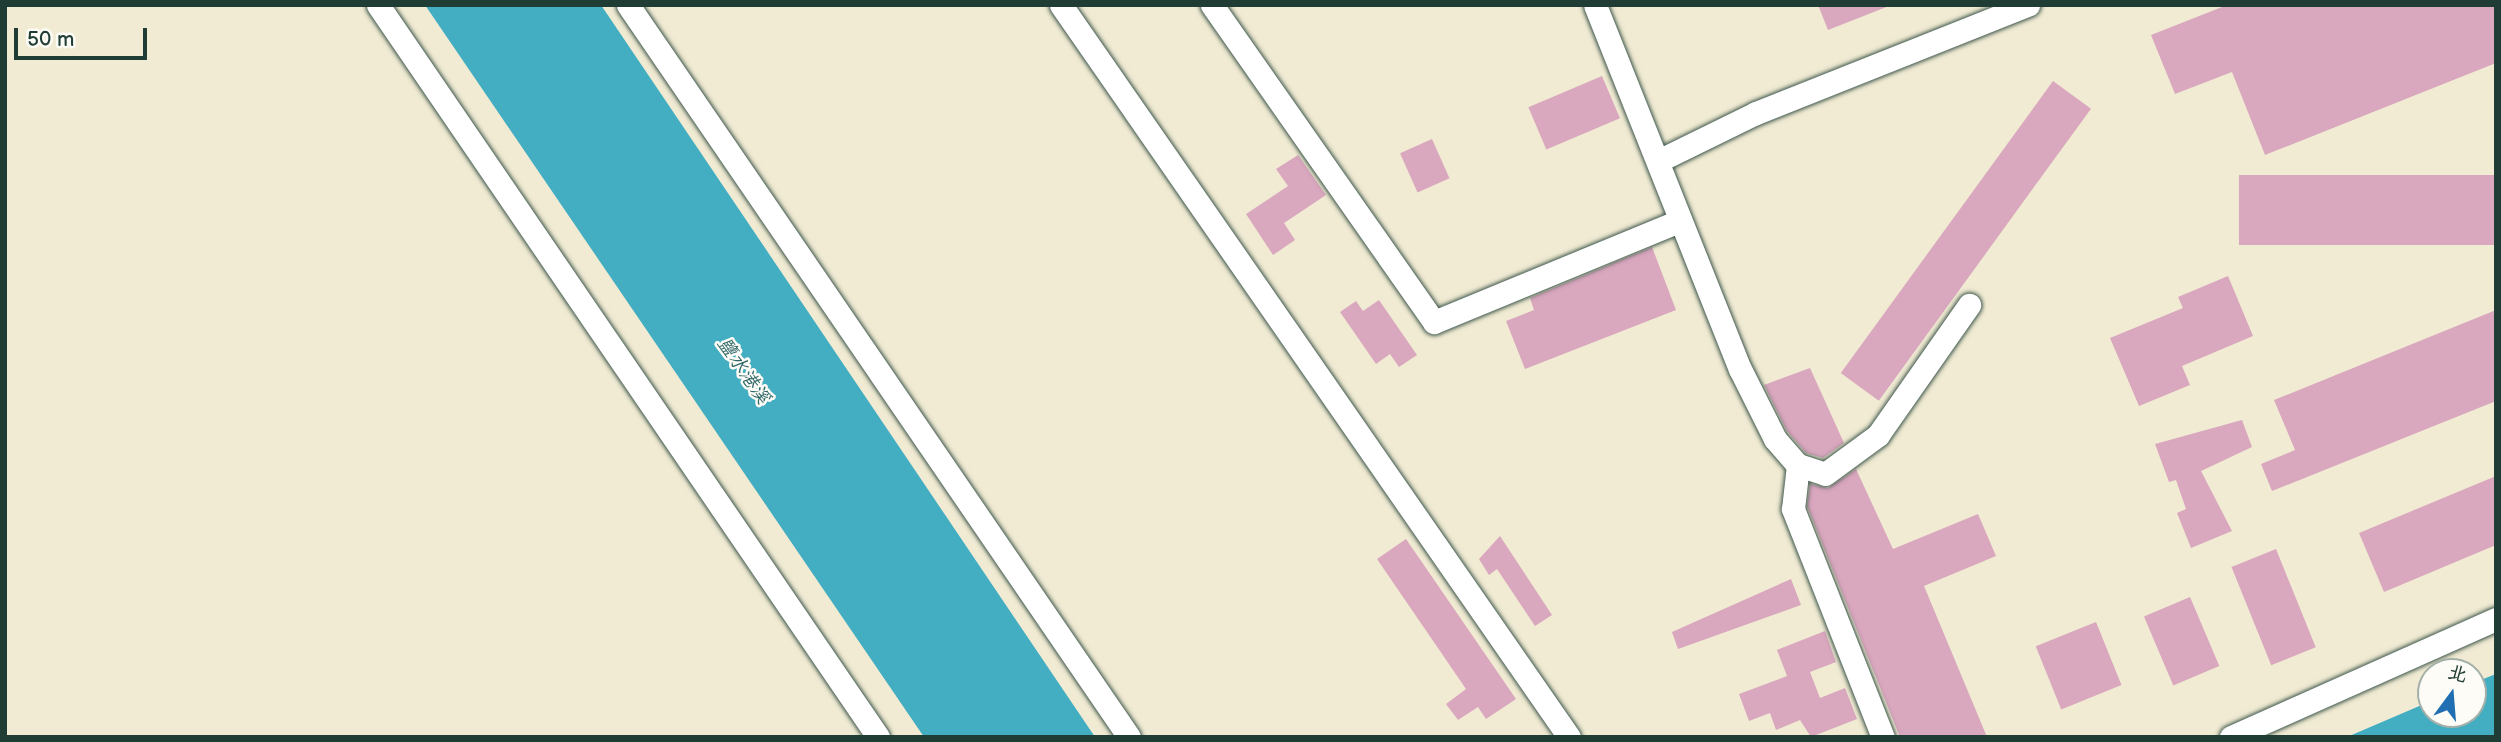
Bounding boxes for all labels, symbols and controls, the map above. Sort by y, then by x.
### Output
scale bar [18,14,150,58]
text: 50 m [27,27,74,52]
water label: 鹽水港溪 [712,333,774,409]
north arrow [2417,658,2487,728]
text: 北 [2445,661,2470,688]

